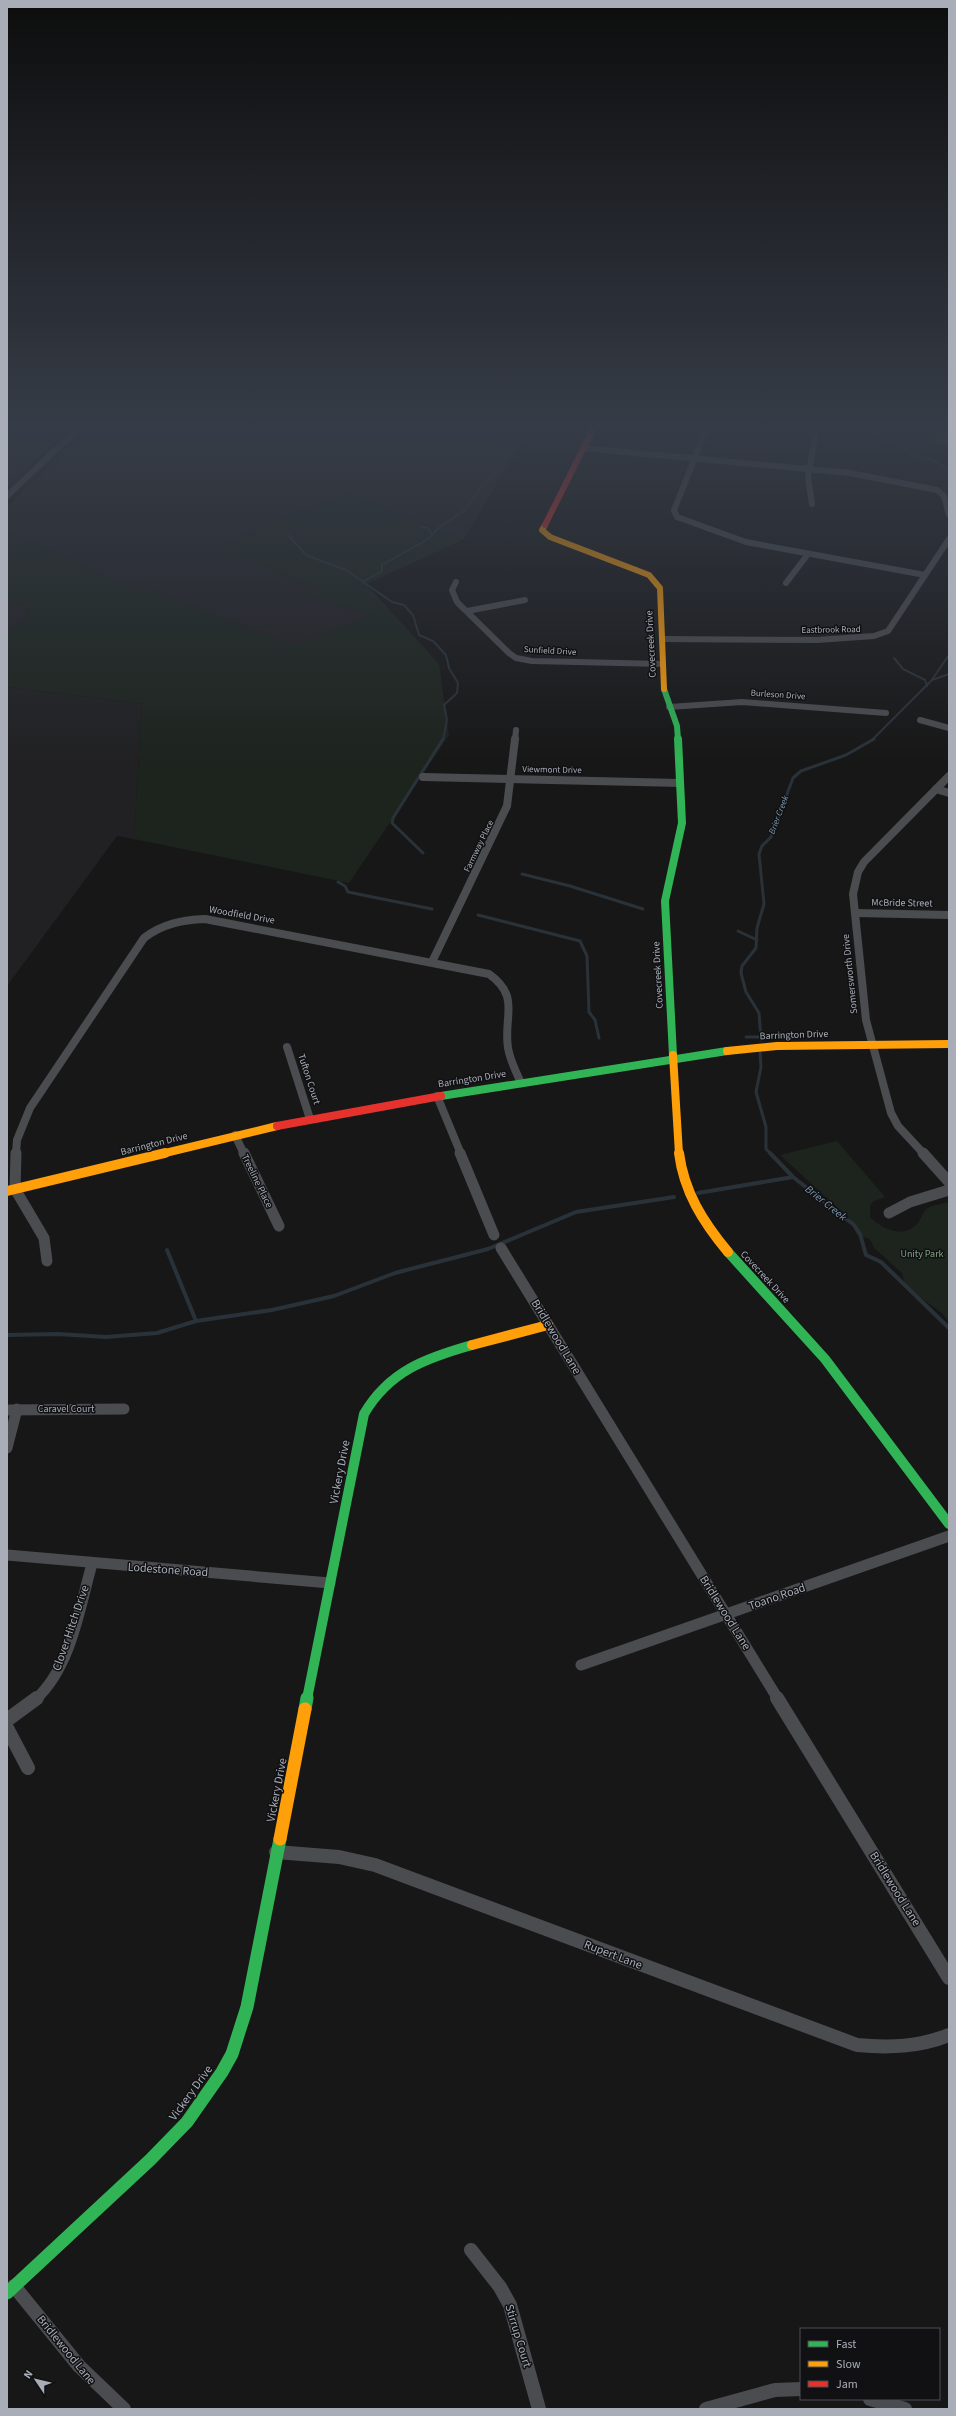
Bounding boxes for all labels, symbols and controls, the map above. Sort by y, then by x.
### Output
street label: Covecreek Drive [642,610,660,678]
street label: Eastbrook Road [801,623,861,637]
street label: Sunfield Drive [523,643,577,659]
street label: Burleson Drive [750,687,806,703]
street label: Viewmont Drive [522,763,582,777]
water label: Brier Creek [766,793,793,836]
street label: Farmway Place [461,817,497,874]
street label: McBride Street [871,895,933,911]
street label: Woodfield Drive [208,902,276,928]
street label: Somersworth Drive [839,933,861,1015]
street label: Covecreek Drive [649,941,667,1009]
street label: Barrington Drive [759,1027,829,1043]
street label: Tufton Court [294,1052,324,1107]
street label: Barrington Drive [437,1067,507,1091]
street label: Barrington Drive [119,1129,189,1159]
street label: Treeline Place [238,1152,276,1210]
water label: Brier Creek [802,1182,850,1225]
park label: Unity Park [900,1247,944,1261]
street label: Covecreek Drive [737,1248,793,1306]
street label: Bridlewood Lane [527,1296,585,1378]
street label: Caravel Court [38,1402,95,1416]
street label: Vickery Drive [325,1439,355,1505]
street label: Lodestone Road [127,1559,209,1581]
street label: Bridlewood Lane [695,1572,755,1654]
street label: Toano Road [746,1579,808,1615]
street label: Clover Hitch Drive [48,1583,94,1673]
street label: Vickery Drive [262,1757,292,1823]
street label: Bridlewood Lane [865,1848,925,1930]
street label: Rupert Lane [581,1936,645,1974]
street label: Vickery Drive [165,2062,217,2124]
street label: Stirrup Court [500,2302,536,2370]
street label: Bridlewood Lane [33,2312,99,2388]
legend [800,2328,940,2400]
text: Fast [836,2336,856,2353]
text: Slow [836,2356,861,2373]
north arrow [16,2360,56,2400]
text: N [20,2367,36,2382]
text: Jam [836,2376,858,2393]

